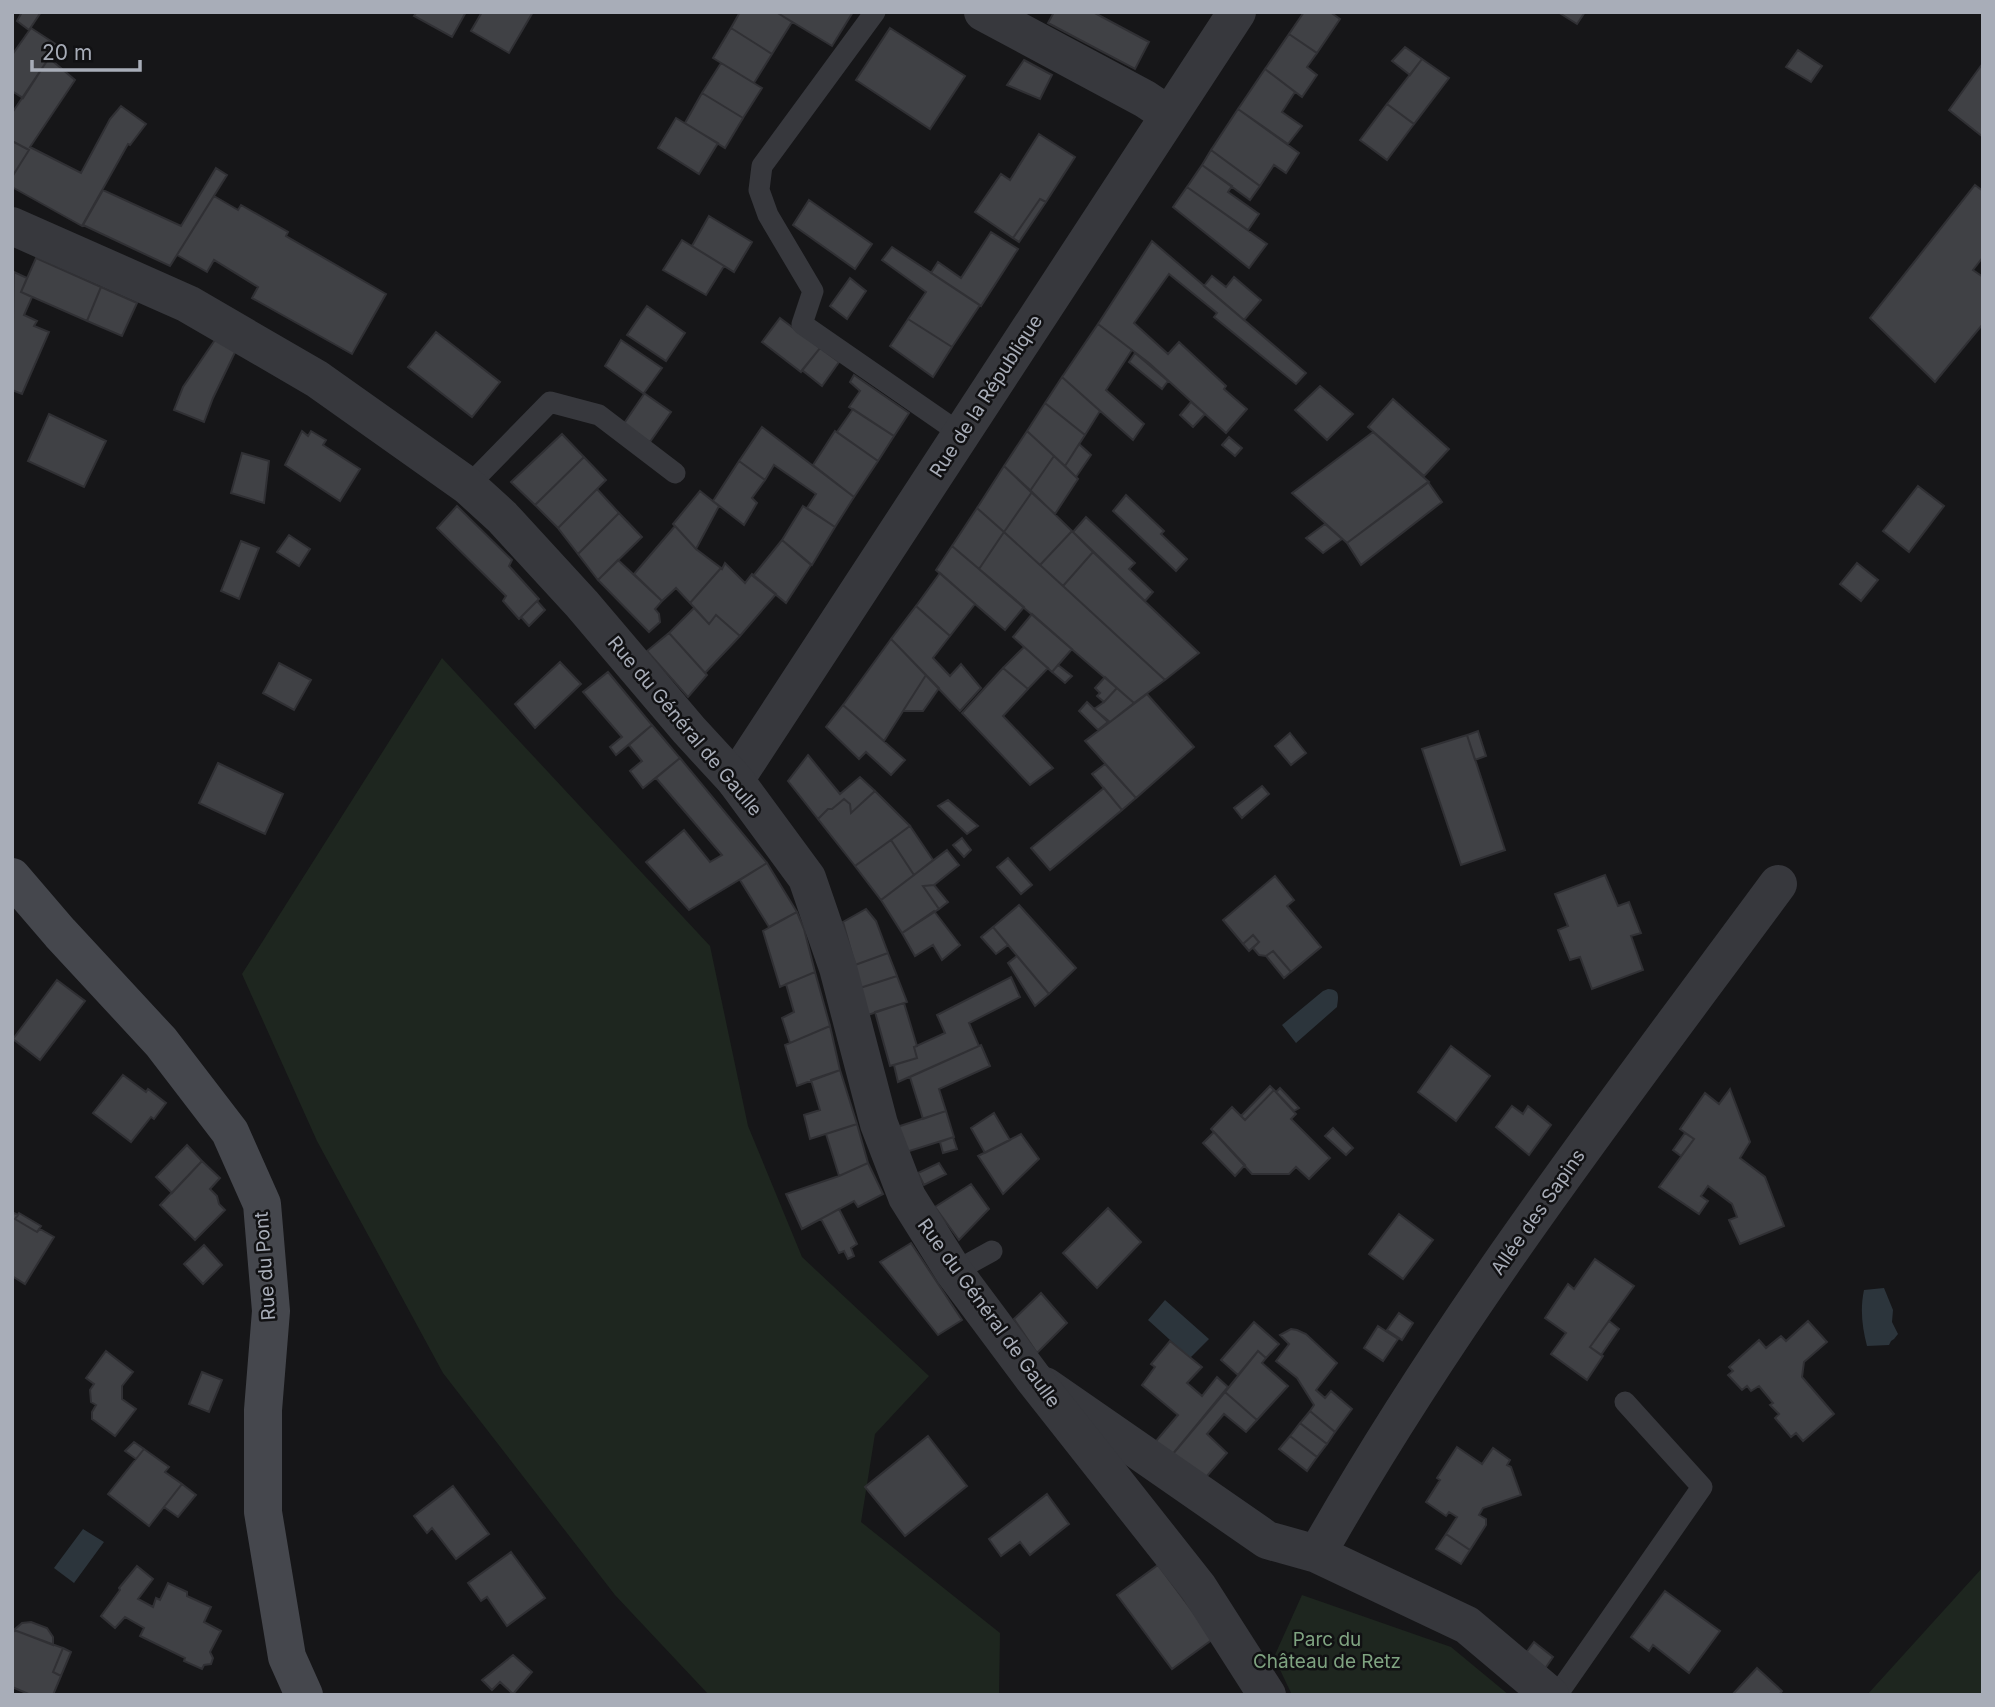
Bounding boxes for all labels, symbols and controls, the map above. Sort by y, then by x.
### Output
scale bar [32,28,140,72]
text: 20 m [42,40,92,65]
street label: Rue de la République [925,310,1047,482]
street label: Rue du Général de Gaulle [603,631,767,821]
street label: Allée des Sapins [1486,1145,1590,1279]
street label: Rue du Pont [250,1211,280,1321]
street label: Rue du Général de Gaulle [913,1214,1065,1412]
park label: Parc du Château de Retz [1253,1628,1401,1673]

